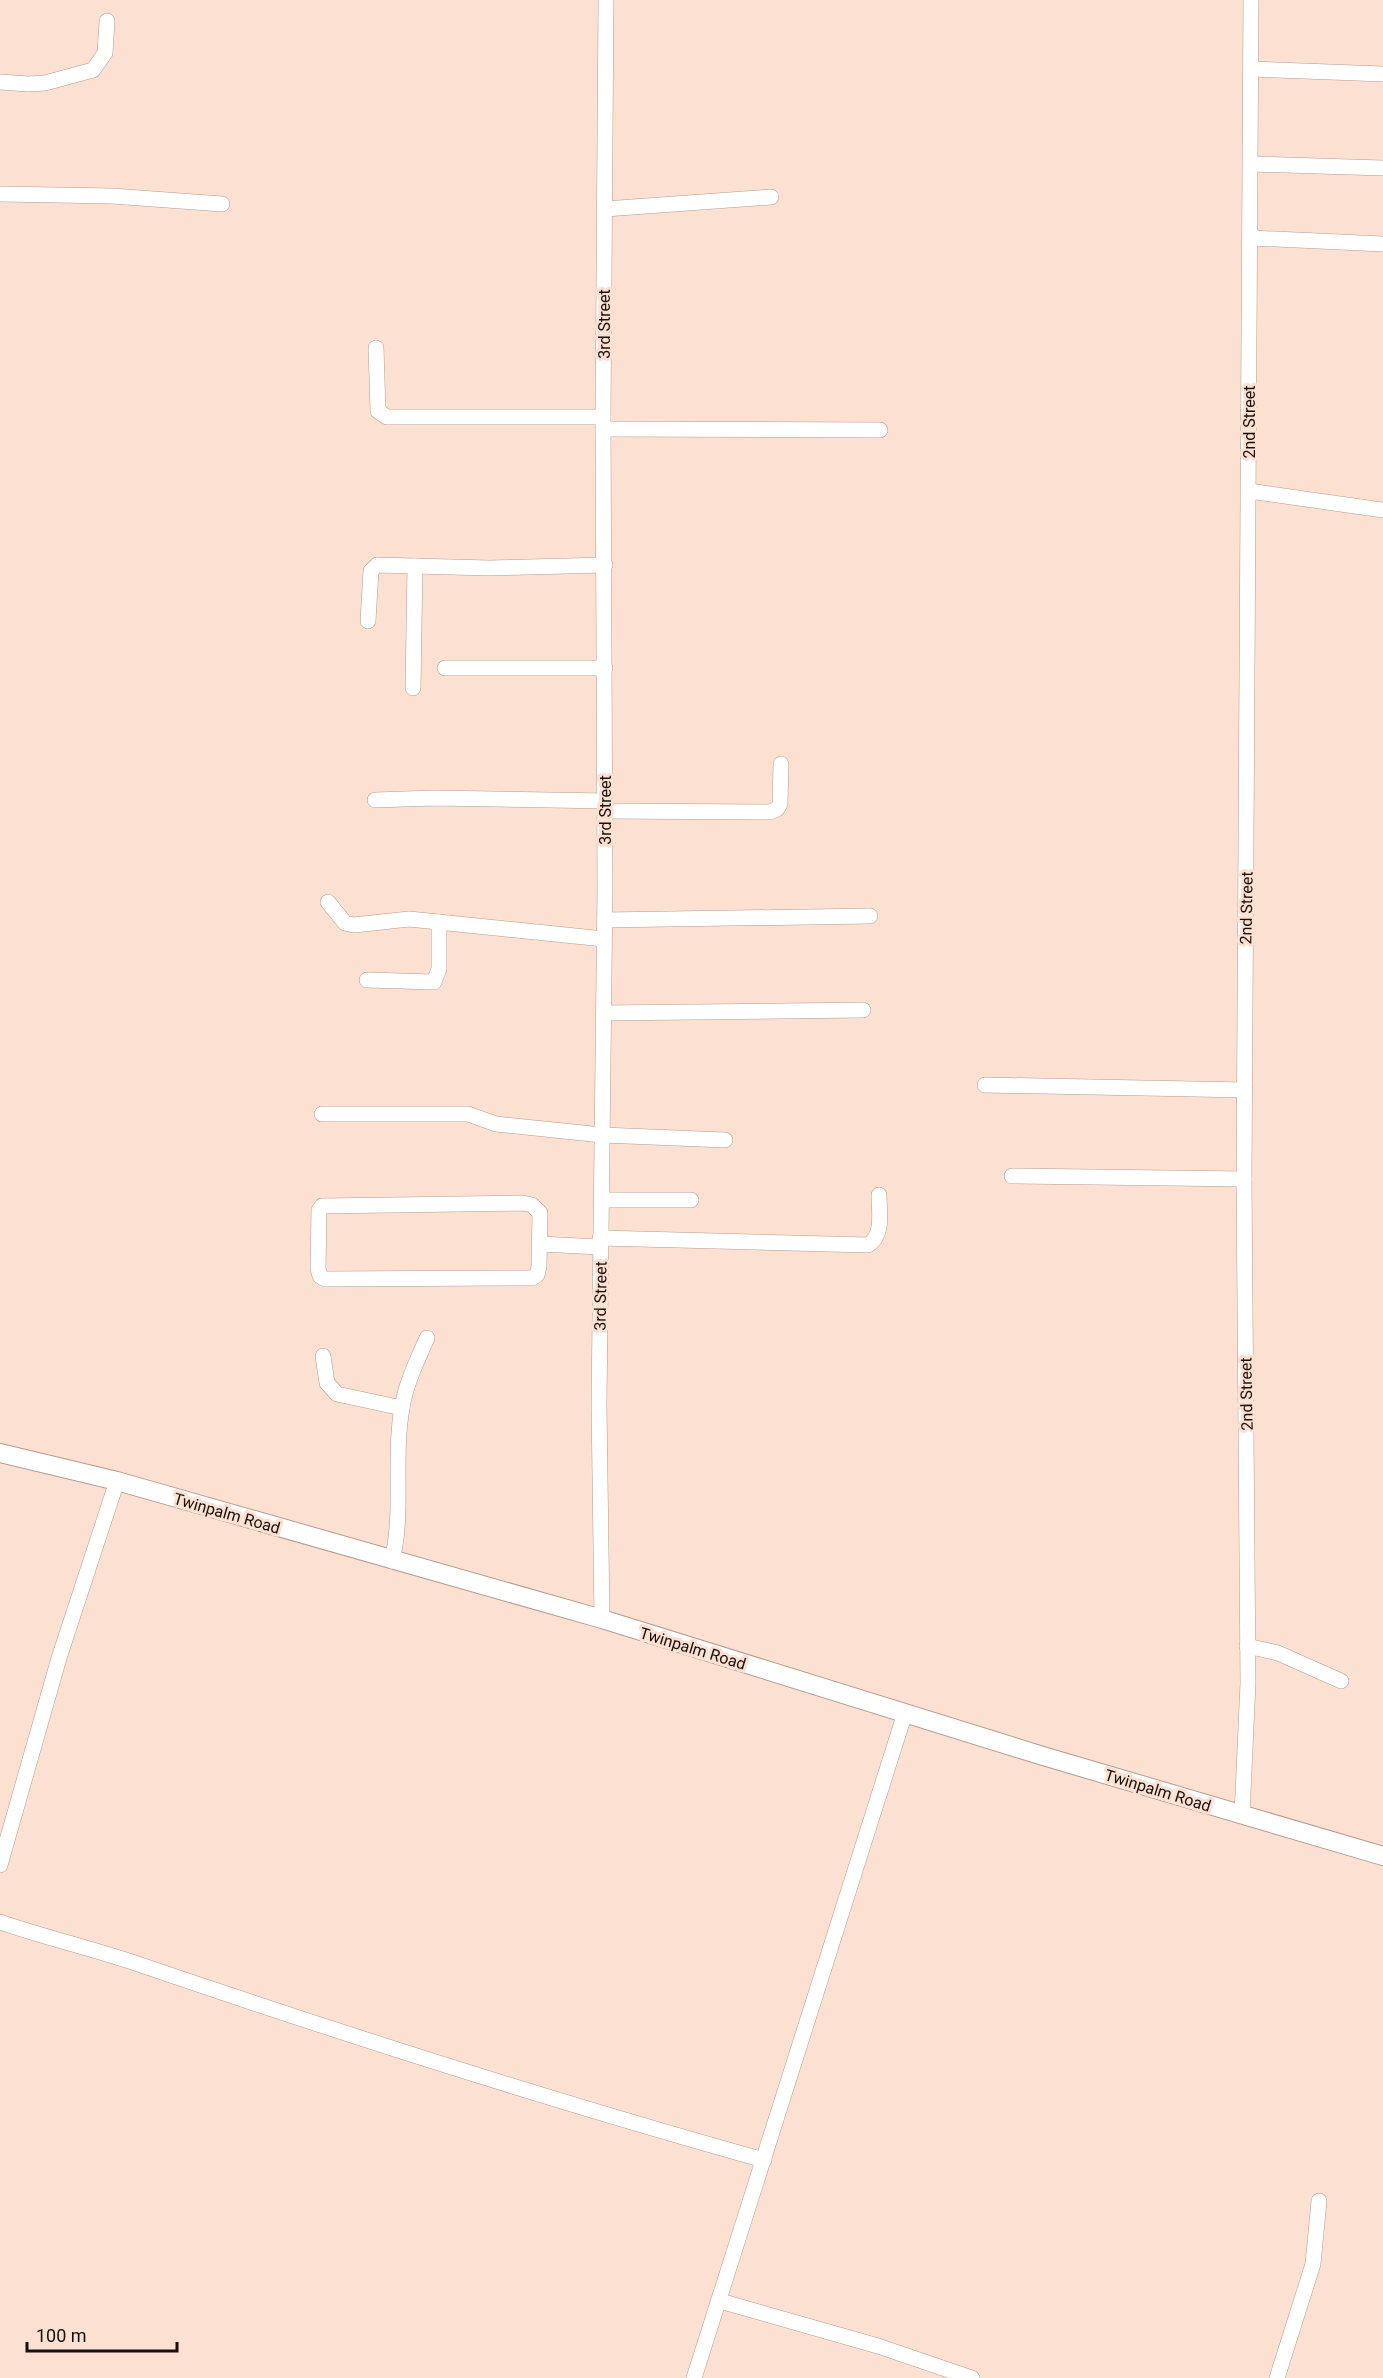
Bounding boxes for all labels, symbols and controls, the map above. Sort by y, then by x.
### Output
street label: 3rd Street [595,289,614,359]
street label: 2nd Street [1240,385,1259,459]
street label: 3rd Street [596,775,615,845]
street label: 2nd Street [1236,871,1257,945]
street label: 3rd Street [590,1261,611,1331]
street label: 2nd Street [1236,1357,1257,1431]
street label: Twinpalm Road [171,1489,282,1538]
street label: Twinpalm Road [637,1623,748,1674]
street label: Twinpalm Road [1102,1765,1213,1816]
scale bar [27,2315,177,2353]
text: 100 m [36,2325,87,2346]

